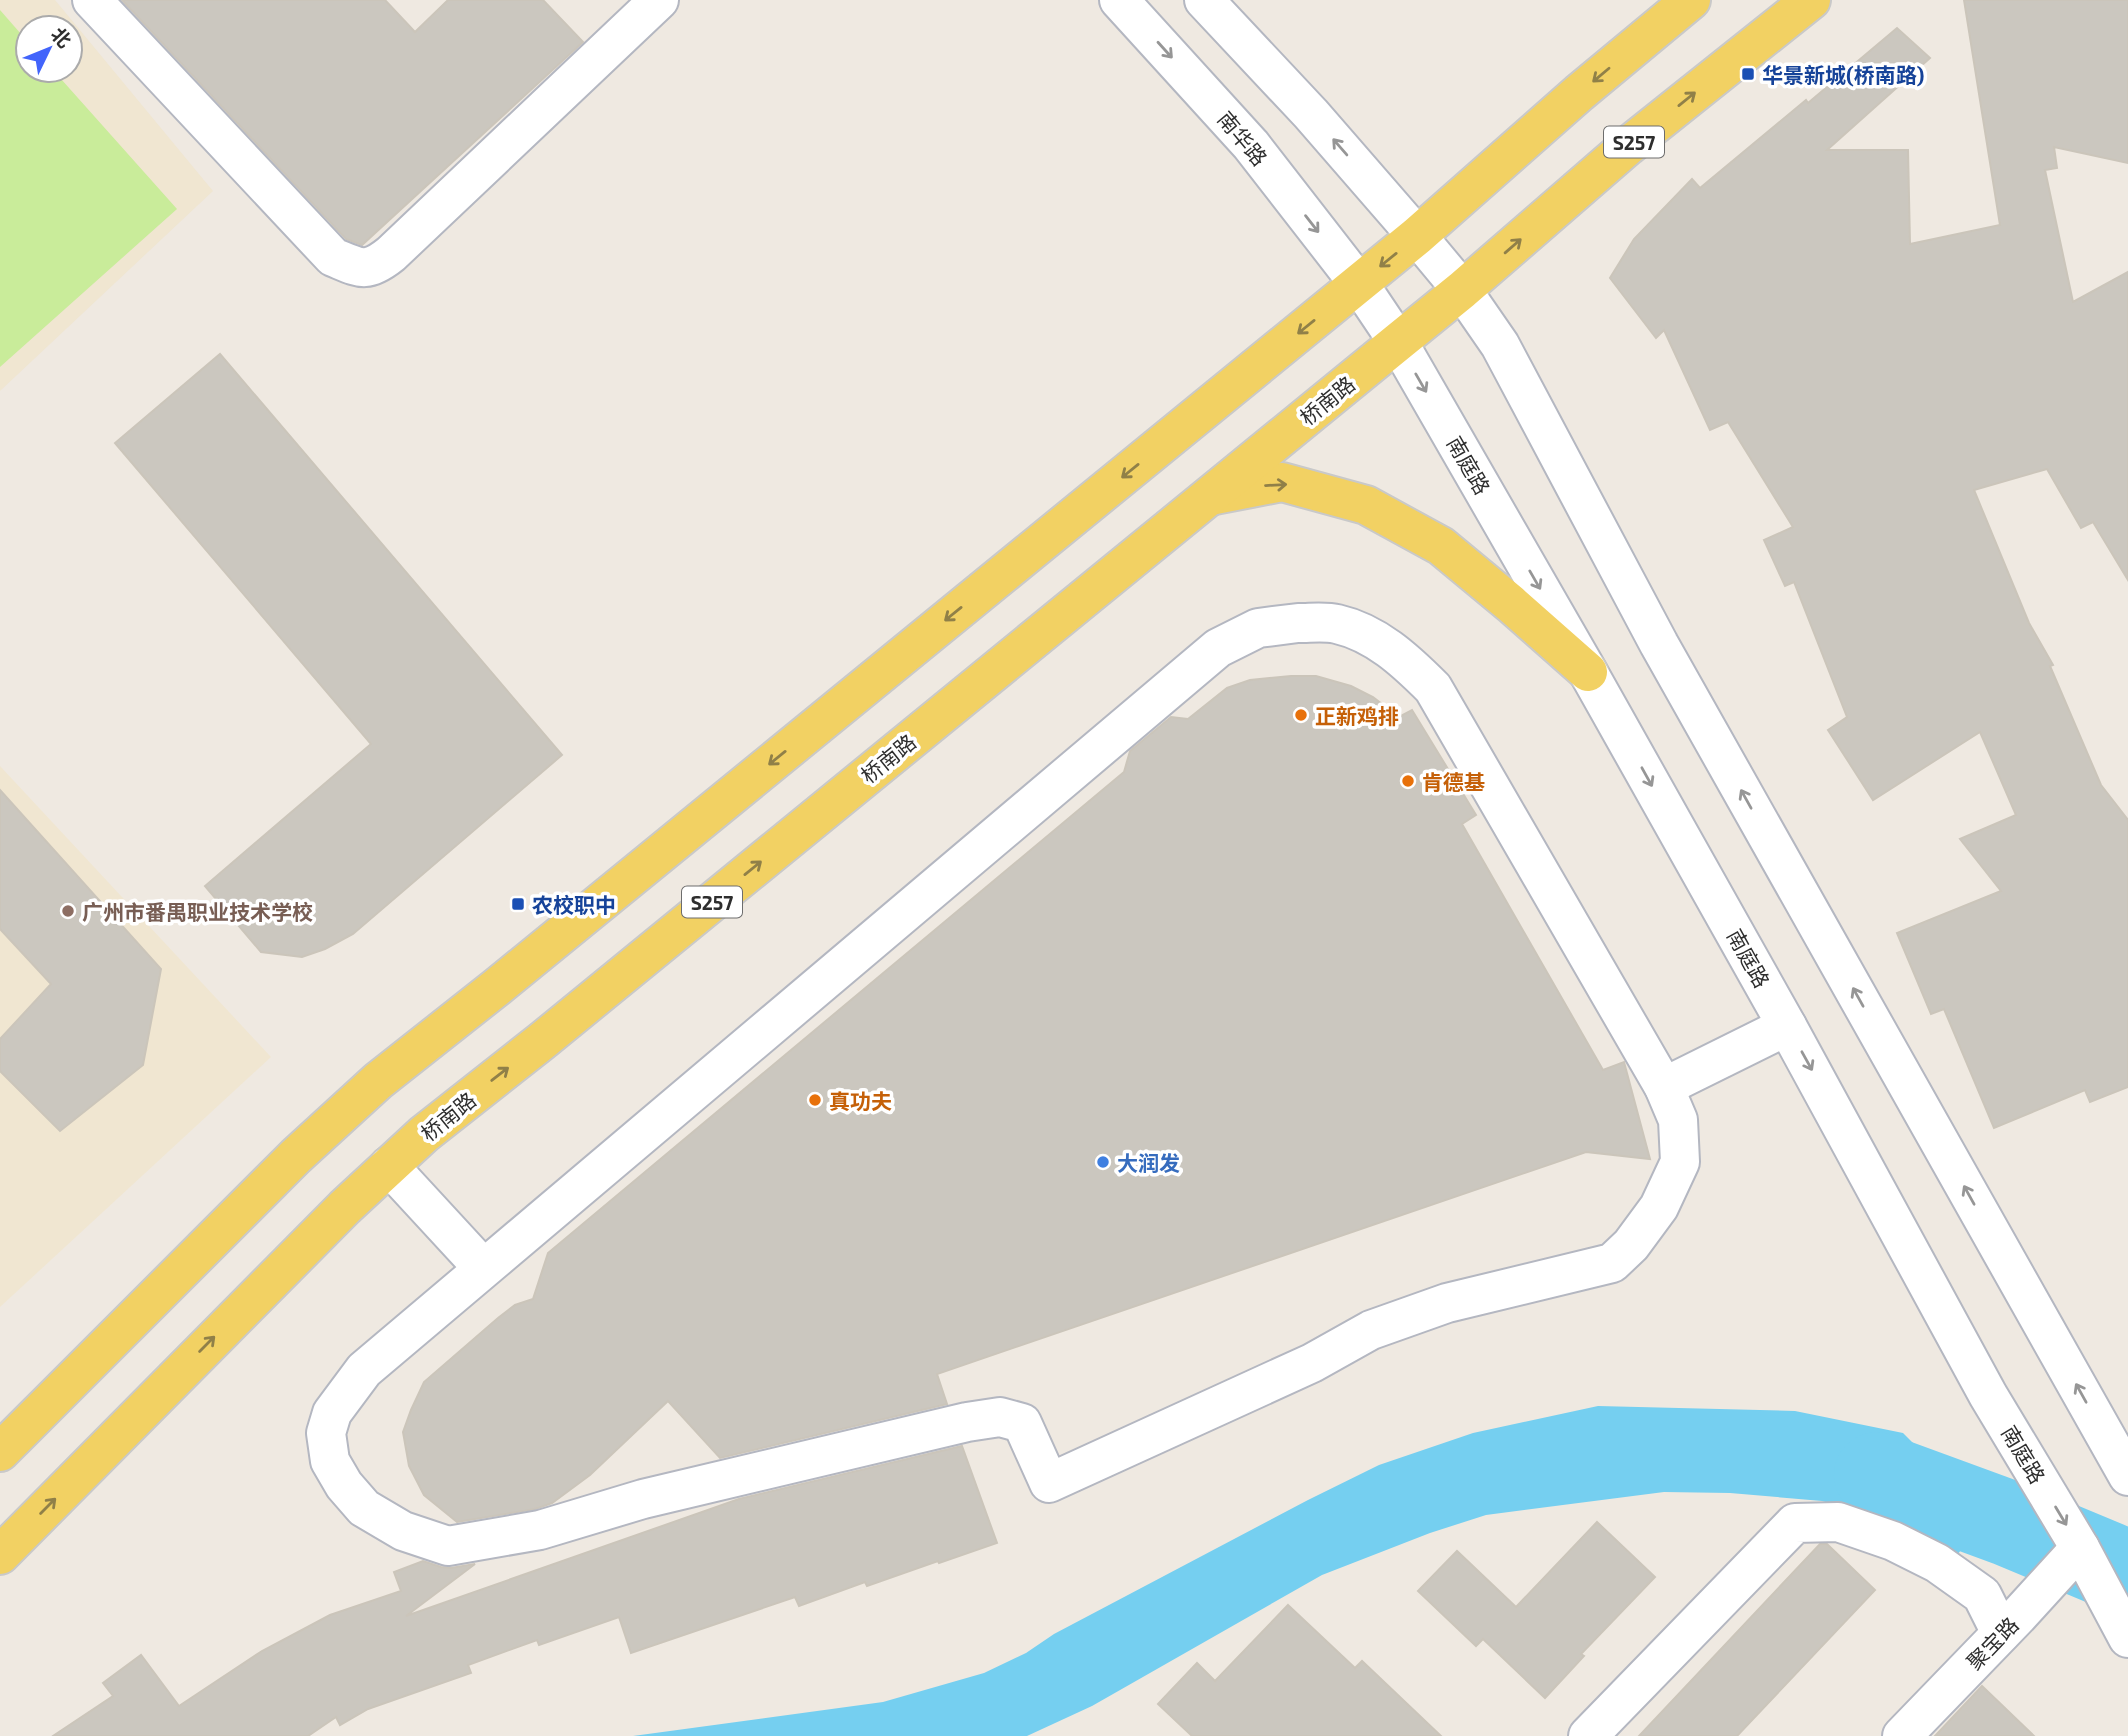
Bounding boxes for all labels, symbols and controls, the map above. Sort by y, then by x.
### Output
north arrow [14,14,84,84]
text: 北 [47,22,77,52]
one-way arrow [1157,41,1174,58]
place label: 华景新城(桥南路) [1762,62,1924,87]
marker: 华景新城(桥南路) [1740,66,1756,82]
one-way arrow [1592,67,1610,83]
one-way arrow [1678,91,1696,107]
street label: 南华路 [1213,106,1273,170]
road number: S257 [1604,126,1664,158]
one-way arrow [1332,139,1348,157]
one-way arrow [1305,214,1320,233]
one-way arrow [1504,238,1522,254]
one-way arrow [1379,252,1397,267]
one-way arrow [1297,319,1315,335]
street label: 桥南路 [1295,370,1359,430]
one-way arrow [1414,372,1428,392]
street label: 南庭路 [1442,431,1496,499]
one-way arrow [1121,463,1139,478]
one-way arrow [1264,478,1287,491]
one-way arrow [1528,569,1542,589]
one-way arrow [945,607,963,622]
place label: 正新鸡排 [1315,703,1399,728]
marker: 正新鸡排 [1293,707,1309,723]
street label: 桥南路 [856,728,920,788]
one-way arrow [768,750,786,766]
one-way arrow [1640,767,1654,787]
place label: 肯德基 [1422,769,1485,794]
marker: 肯德基 [1400,773,1416,789]
one-way arrow [1739,789,1753,809]
one-way arrow [743,861,761,876]
road number: S257 [682,887,742,918]
place label: 农校职中 [532,892,616,917]
marker: 农校职中 [510,896,526,912]
place label: 广州市番禺职业技术学校 [82,899,313,924]
marker: 广州市番禺职业技术学校 [60,903,76,919]
street label: 南庭路 [1723,924,1775,992]
one-way arrow [1851,987,1865,1007]
one-way arrow [1800,1051,1814,1071]
one-way arrow [491,1066,509,1081]
street label: 桥南路 [416,1086,480,1146]
place label: 真功夫 [829,1088,892,1113]
marker: 真功夫 [807,1092,823,1108]
place label: 大润发 [1117,1150,1180,1175]
marker: 大润发 [1095,1154,1111,1170]
one-way arrow [1962,1185,1975,1206]
one-way arrow [199,1336,216,1353]
one-way arrow [2074,1384,2088,1404]
street label: 南庭路 [1997,1421,2051,1487]
one-way arrow [39,1498,56,1515]
one-way arrow [2055,1506,2069,1526]
street label: 聚宝路 [1961,1612,2023,1674]

